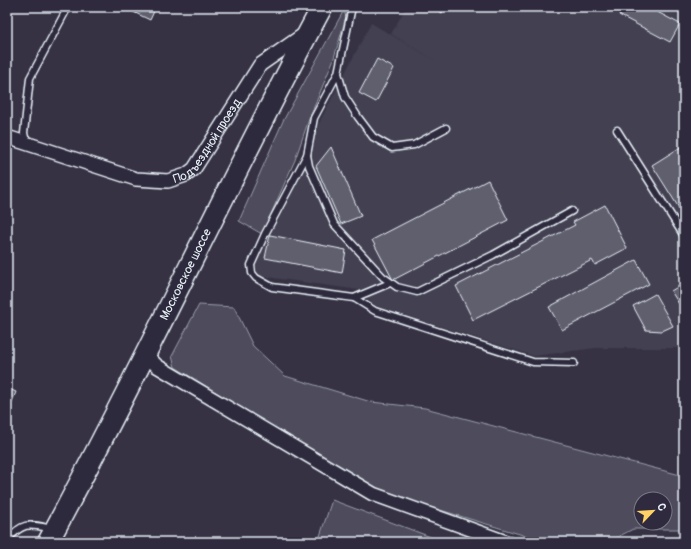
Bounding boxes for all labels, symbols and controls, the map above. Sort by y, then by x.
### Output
street label: Подъездной проезд [171,95,245,187]
street label: Московское шоссе [157,226,215,323]
north arrow [633,491,673,531]
text: С [654,501,669,513]

